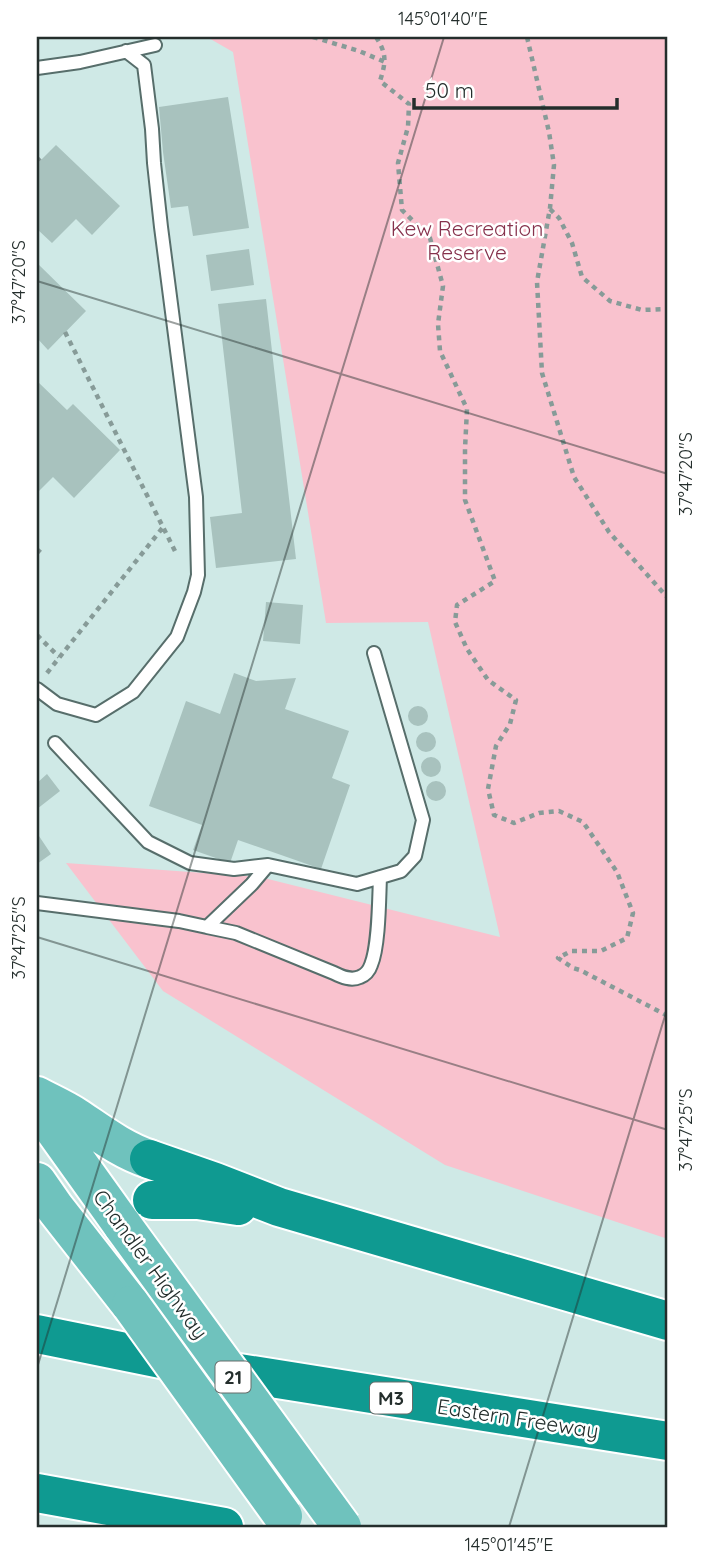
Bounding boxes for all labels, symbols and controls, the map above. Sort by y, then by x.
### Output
text: 145°01'40"E [398,7,488,30]
scale bar [414,66,618,110]
text: 50 m [425,77,474,103]
park label: Kew Recreation Reserve [391,215,543,265]
text: 37°47'20"S [7,240,30,324]
text: 37°47'20"S [674,432,697,516]
text: 37°47'25"S [7,896,30,980]
text: 37°47'25"S [674,1088,697,1172]
street label: Chandler Highway [88,1184,214,1344]
road number: 21 [216,1362,250,1392]
road number: M3 [370,1382,412,1414]
street label: Eastern Freeway [436,1392,600,1444]
text: 145°01'45"E [464,1533,554,1556]

